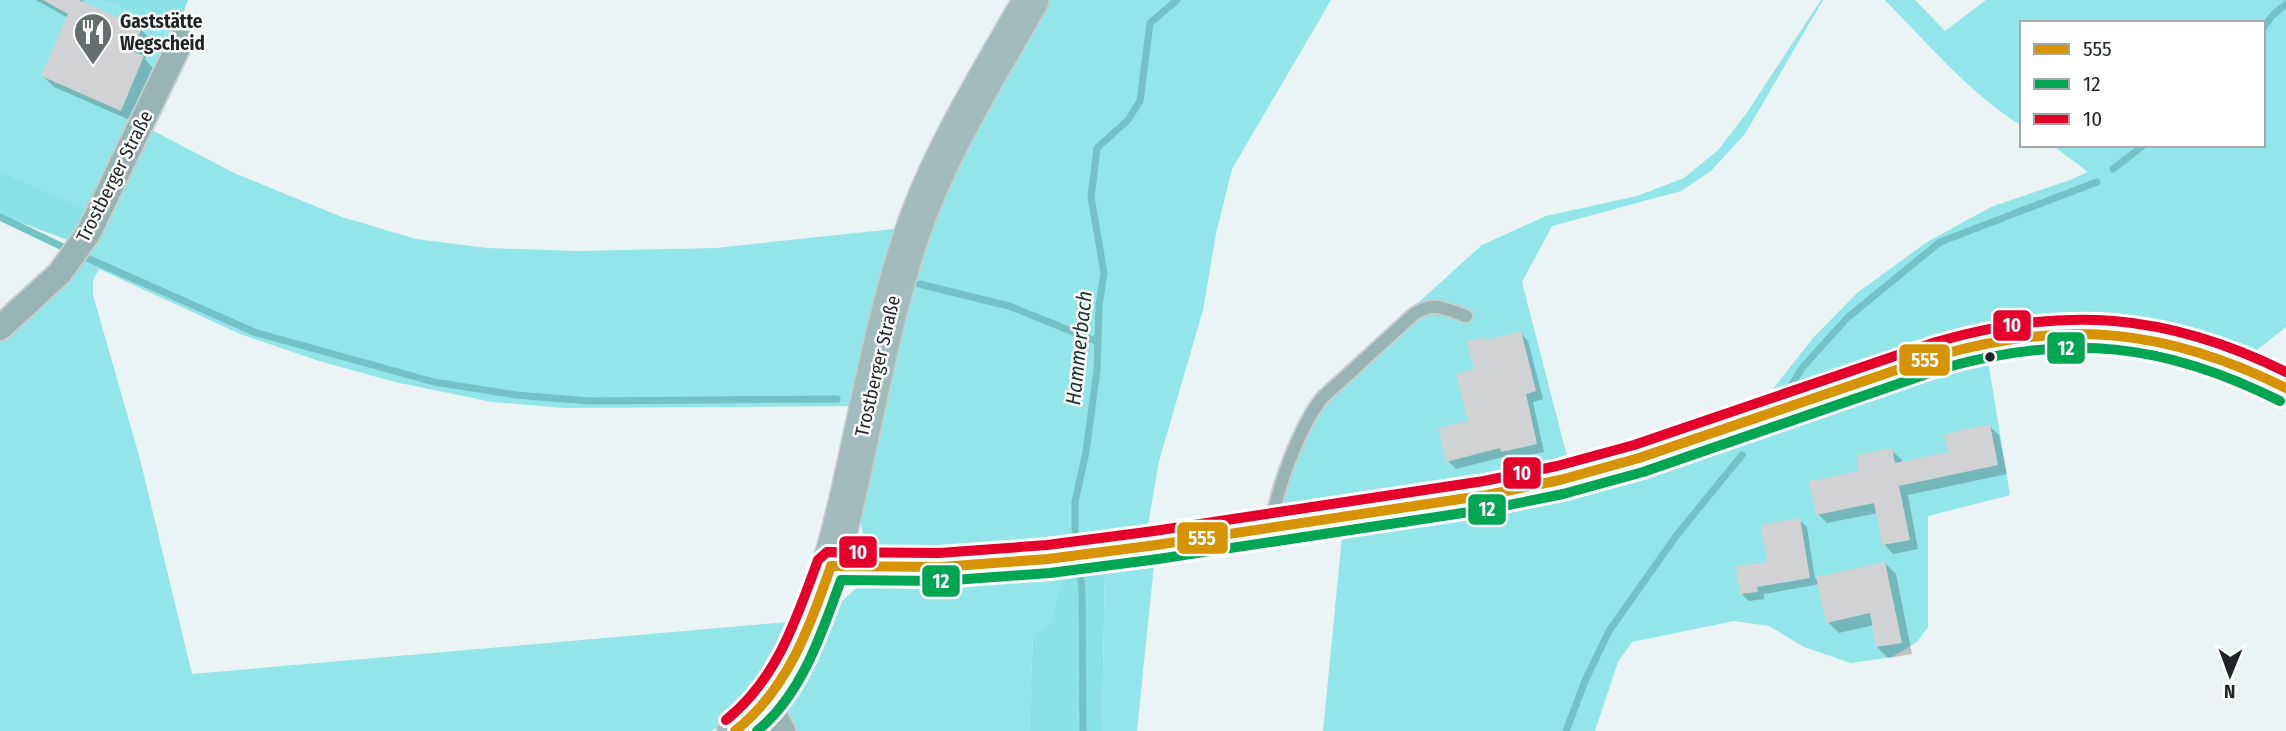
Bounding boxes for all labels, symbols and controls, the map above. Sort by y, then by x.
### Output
place label: Gaststätte Wegscheid [120,10,205,55]
restaurant icon: Gaststätte Wegscheid [72,11,114,66]
legend [2020,21,2265,147]
text: 555 [2083,36,2112,62]
text: 12 [2083,71,2100,97]
text: 10 [2083,106,2102,132]
street label: Trostberger Straße [71,107,157,246]
water label: Hammerbach [1060,290,1098,406]
street label: Trostberger Straße [850,293,905,439]
line badge: 10 [1992,309,2032,342]
text: 10 [2003,314,2021,337]
line badge: 12 [2046,331,2086,365]
text: 12 [2058,337,2075,360]
line badge: 555 [1898,343,1951,377]
text: 555 [1911,349,1939,372]
unlabelled marker [1983,350,1997,364]
line badge: 10 [1502,456,1542,490]
text: 10 [1513,462,1531,485]
line badge: 12 [1467,493,1507,526]
text: 12 [1479,498,1496,521]
line badge: 555 [1176,521,1229,555]
text: 555 [1188,527,1216,550]
line badge: 10 [838,535,878,569]
text: 10 [849,541,867,564]
line badge: 12 [921,564,961,598]
text: 12 [933,570,950,593]
north arrow [2195,640,2265,710]
text: N [2224,680,2236,703]

